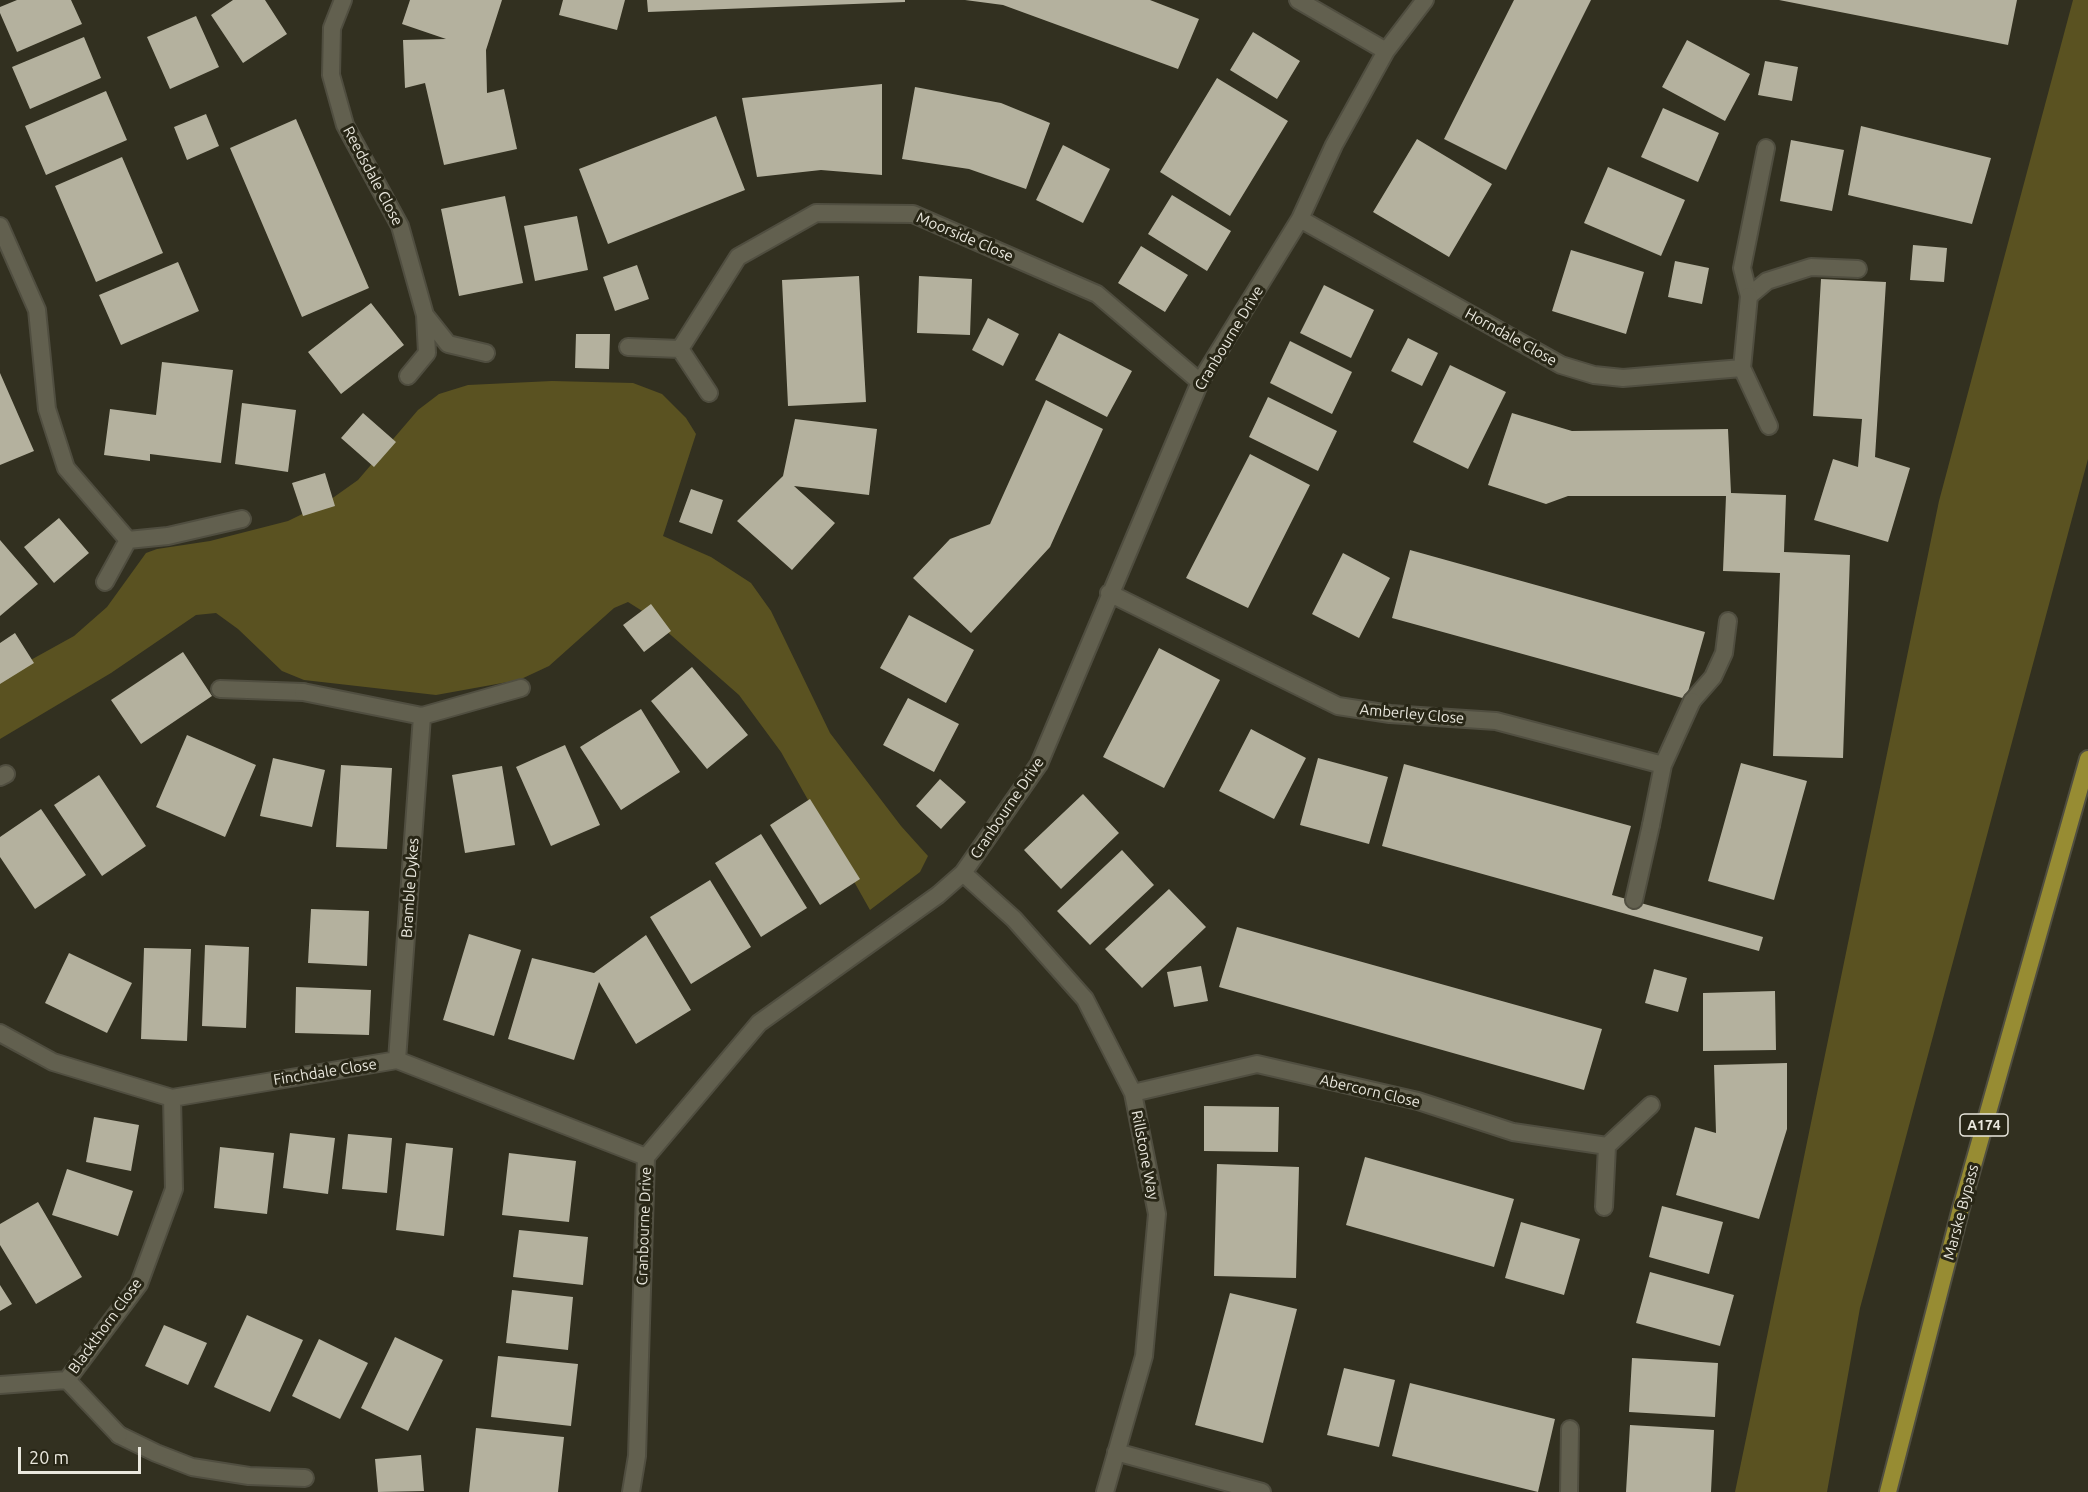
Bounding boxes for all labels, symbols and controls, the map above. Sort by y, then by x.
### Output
street label: Reedsdale Close [339,123,407,229]
street label: Moorside Close [914,208,1016,266]
street label: Cranbourne Drive [1191,283,1267,393]
street label: Horndale Close [1462,304,1560,370]
street label: Amberley Close [1359,700,1465,728]
street label: Cranbourne Drive [966,754,1048,862]
street label: Bramble Dykes [398,837,422,939]
street label: Finchdale Close [272,1055,378,1089]
street label: Abercorn Close [1318,1071,1422,1111]
street label: Rillstone Way [1128,1109,1162,1201]
road number: A174 [1960,1114,2008,1136]
street label: Marske Bypass [1940,1162,1982,1262]
street label: Cranbourne Drive [633,1166,655,1286]
street label: Blackthorn Close [64,1275,146,1377]
scale bar [21,1435,144,1473]
text: 20 m [29,1447,69,1467]

